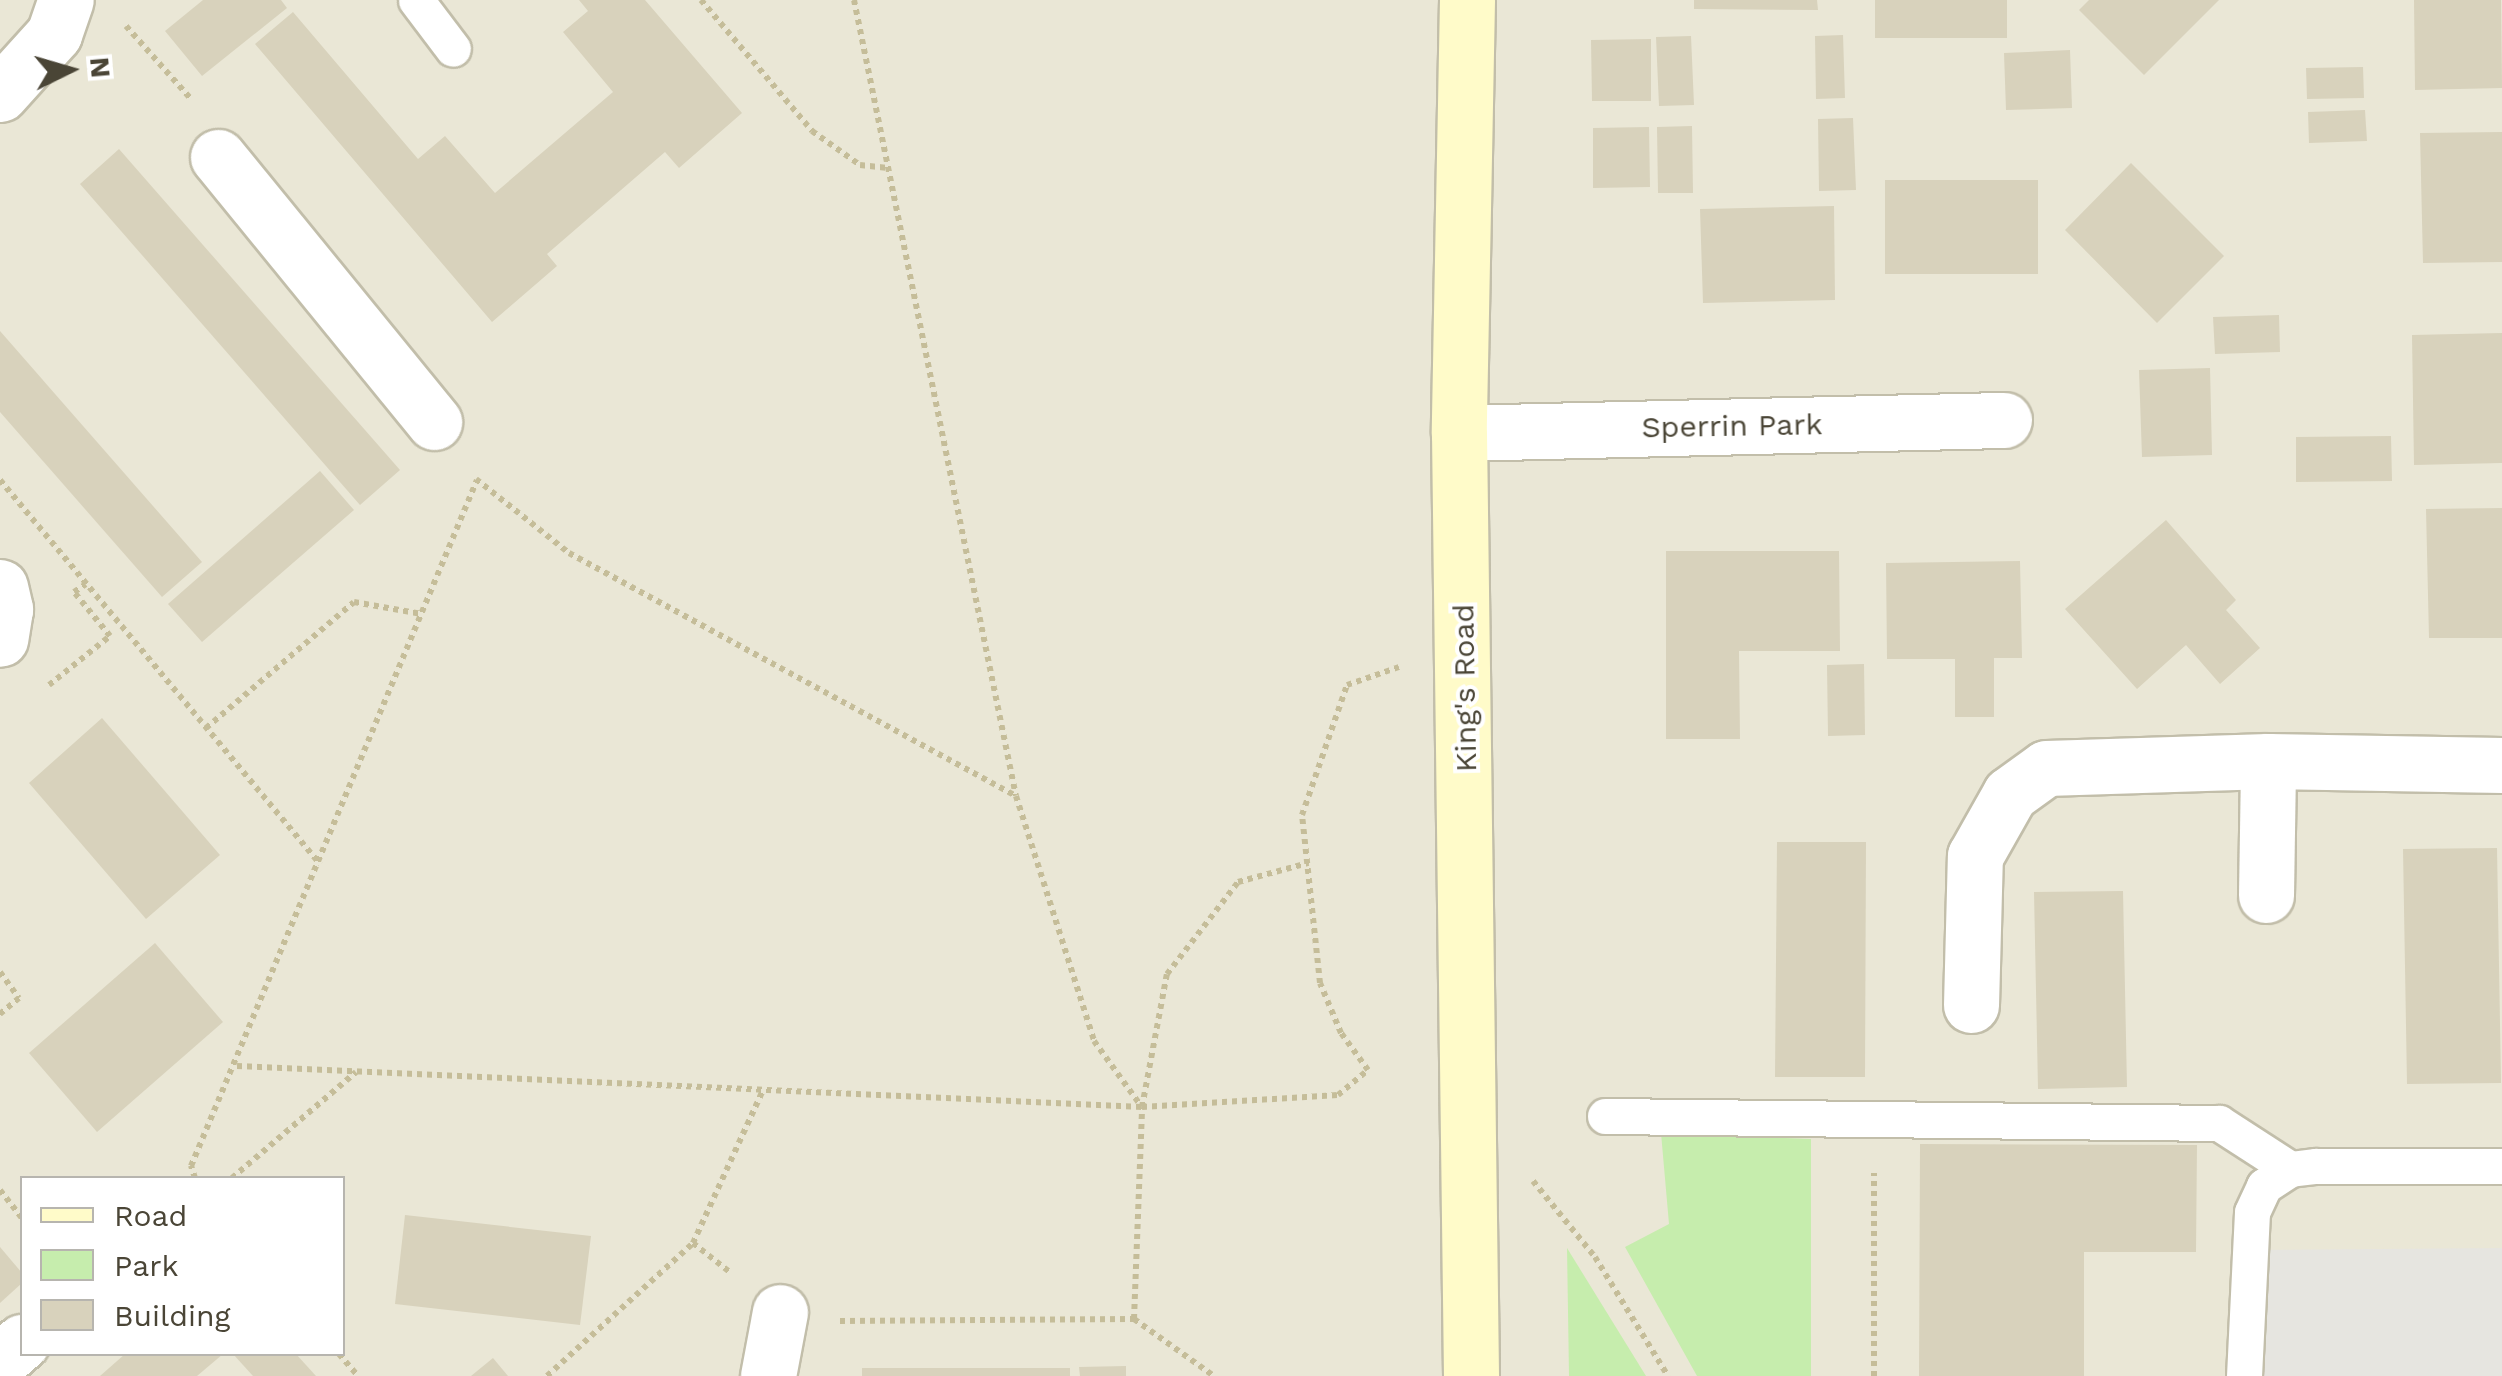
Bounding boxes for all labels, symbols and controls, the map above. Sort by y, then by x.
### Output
north arrow [20,20,120,120]
text: N [83,56,118,79]
street label: Sperrin Park [1641,406,1823,446]
street label: King's Road [1446,604,1484,772]
legend [20,1176,345,1356]
text: Road [114,1198,187,1233]
text: Park [114,1248,179,1283]
text: Building [114,1298,231,1333]

